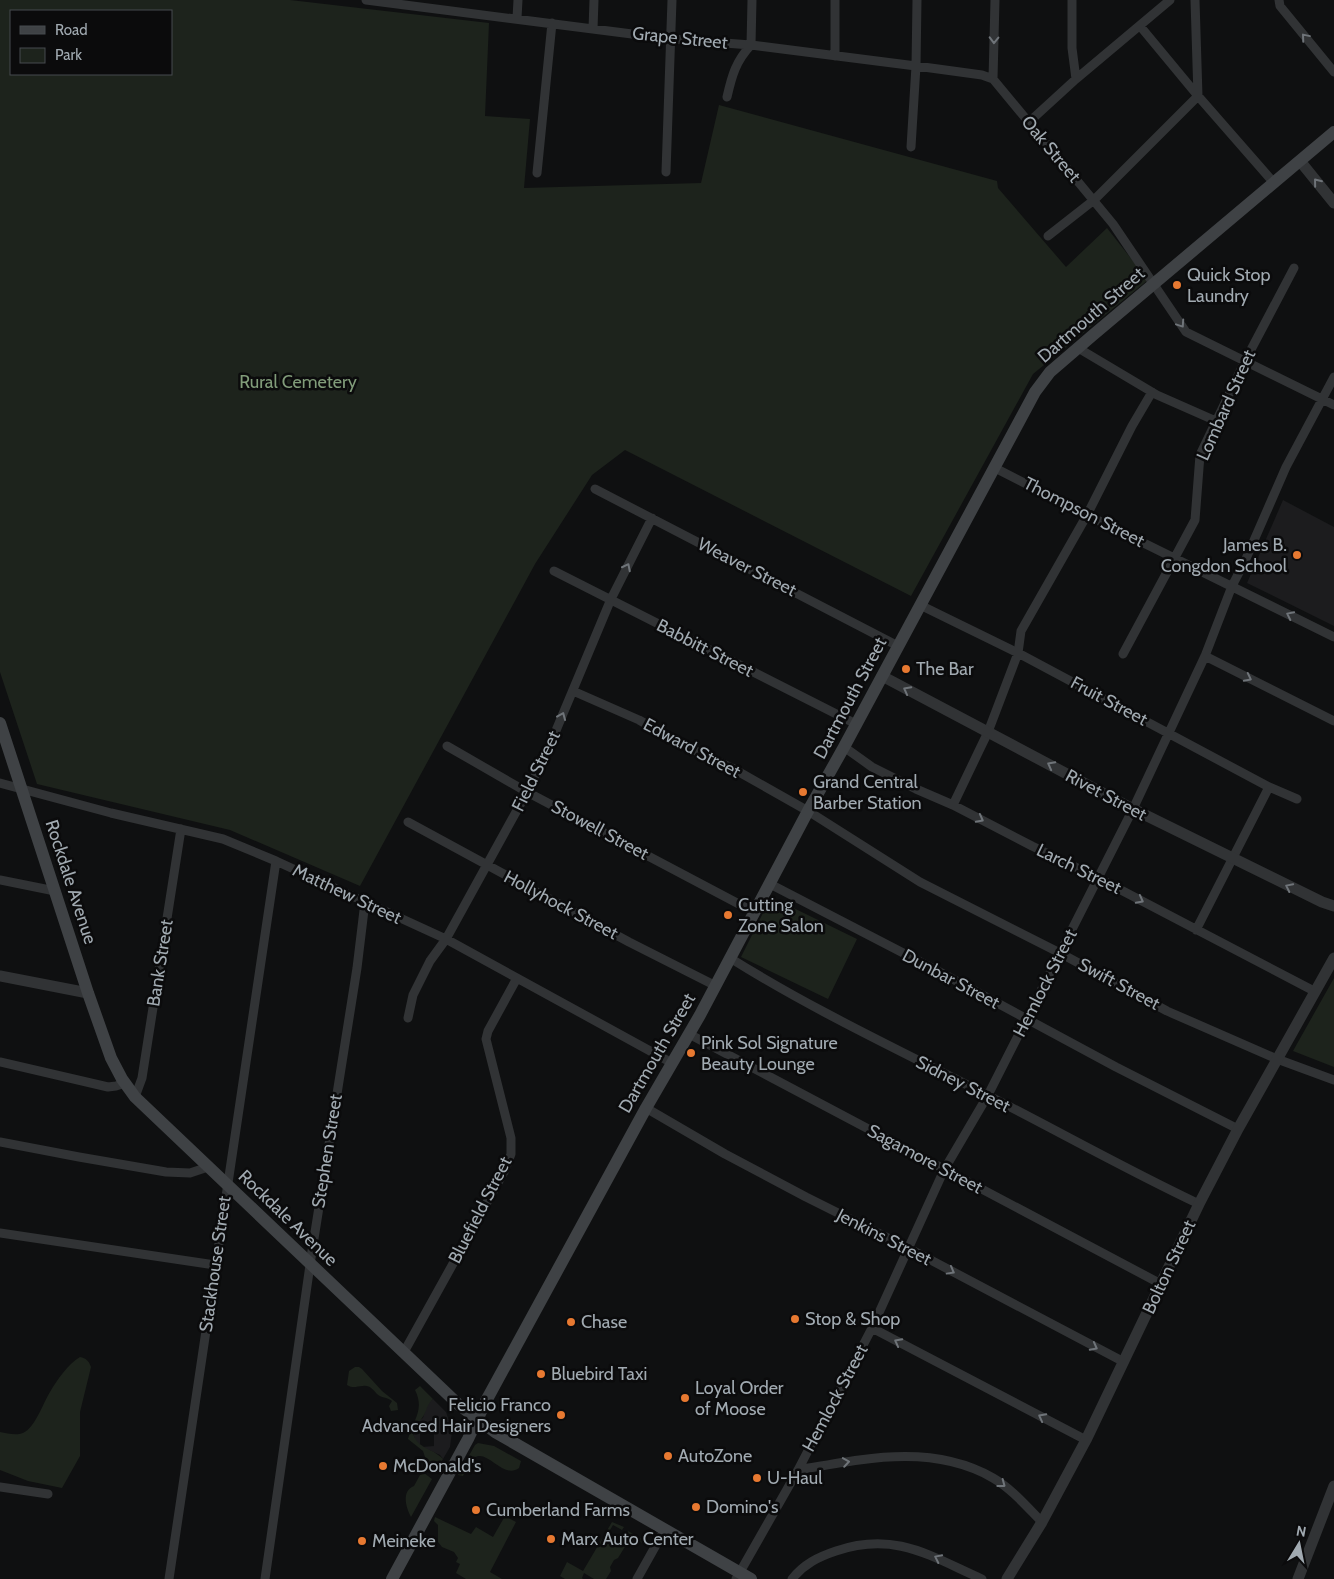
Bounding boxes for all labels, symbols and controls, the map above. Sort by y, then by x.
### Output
legend [10,10,172,75]
text: Road [55,21,88,39]
street label: Grape Street [631,22,729,54]
one-way arrow [1302,34,1310,43]
one-way arrow [989,36,999,44]
text: Park [55,46,82,64]
street label: Oak Street [1017,111,1085,187]
one-way arrow [1314,178,1323,188]
street label: Dartmouth Street [1033,263,1149,367]
place label: Quick Stop Laundry [1187,264,1270,307]
marker: Quick Stop Laundry [1171,279,1183,291]
one-way arrow [1174,319,1184,328]
street label: Lombard Street [1192,346,1260,464]
park label: Rural Cemetery [239,371,357,393]
street label: Thompson Street [1020,472,1148,552]
street label: Weaver Street [694,533,800,601]
place label: James B. Congdon School [1161,534,1288,577]
marker: James B. Congdon School [1291,549,1303,561]
one-way arrow [621,563,631,572]
one-way arrow [1287,611,1296,621]
street label: Babbitt Street [653,614,757,682]
street label: Dartmouth Street [809,633,891,763]
place label: The Bar [916,658,974,680]
marker: The Bar [900,663,912,675]
street label: Fruit Street [1067,672,1151,730]
one-way arrow [1243,672,1252,682]
one-way arrow [903,686,912,696]
one-way arrow [556,712,567,721]
street label: Edward Street [640,713,744,783]
street label: Field Street [507,727,565,815]
one-way arrow [1047,762,1056,772]
street label: Rivet Street [1062,764,1150,826]
place label: Grand Central Barber Station [813,771,922,814]
marker: Grand Central Barber Station [797,786,809,798]
street label: Stowell Street [548,795,652,865]
one-way arrow [975,813,984,823]
street label: Rockdale Avenue [41,817,101,947]
street label: Larch Street [1033,839,1125,899]
street label: Matthew Street [289,859,405,929]
street label: Hollyhock Street [500,866,622,944]
one-way arrow [1285,883,1294,893]
place label: Cutting Zone Salon [738,894,824,937]
one-way arrow [1135,894,1144,904]
marker: Cutting Zone Salon [722,909,734,921]
street label: Bank Street [142,918,178,1008]
street label: Hemlock Street [1008,925,1082,1041]
street label: Dunbar Street [899,944,1003,1014]
street label: Swift Street [1074,953,1164,1015]
street label: Dartmouth Street [614,989,700,1117]
place label: Pink Sol Signature Beauty Lounge [701,1032,838,1075]
marker: Pink Sol Signature Beauty Lounge [685,1047,697,1059]
street label: Sidney Street [912,1051,1014,1117]
street label: Stephen Street [307,1093,347,1209]
street label: Sagamore Street [864,1119,986,1199]
street label: Bluefield Street [444,1153,516,1267]
street label: Rockdale Avenue [234,1165,342,1271]
street label: Stackhouse Street [195,1195,235,1333]
street label: Jenkins Street [832,1203,935,1270]
street label: Bolton Street [1138,1217,1200,1317]
one-way arrow [945,1265,954,1275]
place label: Stop & Shop [805,1308,900,1330]
place label: Chase [581,1311,627,1333]
marker: Stop & Shop [789,1313,801,1325]
marker: Chase [565,1316,577,1328]
one-way arrow [895,1338,904,1348]
street label: Hemlock Street [798,1341,872,1455]
one-way arrow [1089,1341,1098,1351]
place label: Bluebird Taxi [551,1363,647,1385]
marker: Bluebird Taxi [535,1368,547,1380]
place label: Loyal Order of Moose [695,1377,784,1420]
marker: Loyal Order of Moose [679,1392,691,1404]
place label: Felicio Franco Advanced Hair Designers [362,1394,551,1437]
marker: Felicio Franco Advanced Hair Designers [555,1409,567,1421]
one-way arrow [1039,1413,1048,1423]
place label: AutoZone [678,1445,752,1467]
marker: AutoZone [662,1450,674,1462]
place label: McDonald's [393,1455,481,1477]
one-way arrow [841,1457,850,1467]
marker: McDonald's [377,1460,389,1472]
place label: U-Haul [767,1467,823,1489]
marker: U-Haul [751,1472,763,1484]
one-way arrow [996,1479,1005,1487]
place label: Domino's [706,1496,778,1518]
place label: Cumberland Farms [486,1499,630,1521]
marker: Domino's [690,1501,702,1513]
marker: Cumberland Farms [470,1504,482,1516]
north arrow [1274,1519,1324,1569]
text: N [1295,1521,1308,1541]
place label: Marx Auto Center [561,1528,694,1550]
place label: Meineke [372,1530,436,1552]
marker: Marx Auto Center [545,1533,557,1545]
marker: Meineke [356,1535,368,1547]
one-way arrow [934,1555,943,1565]

